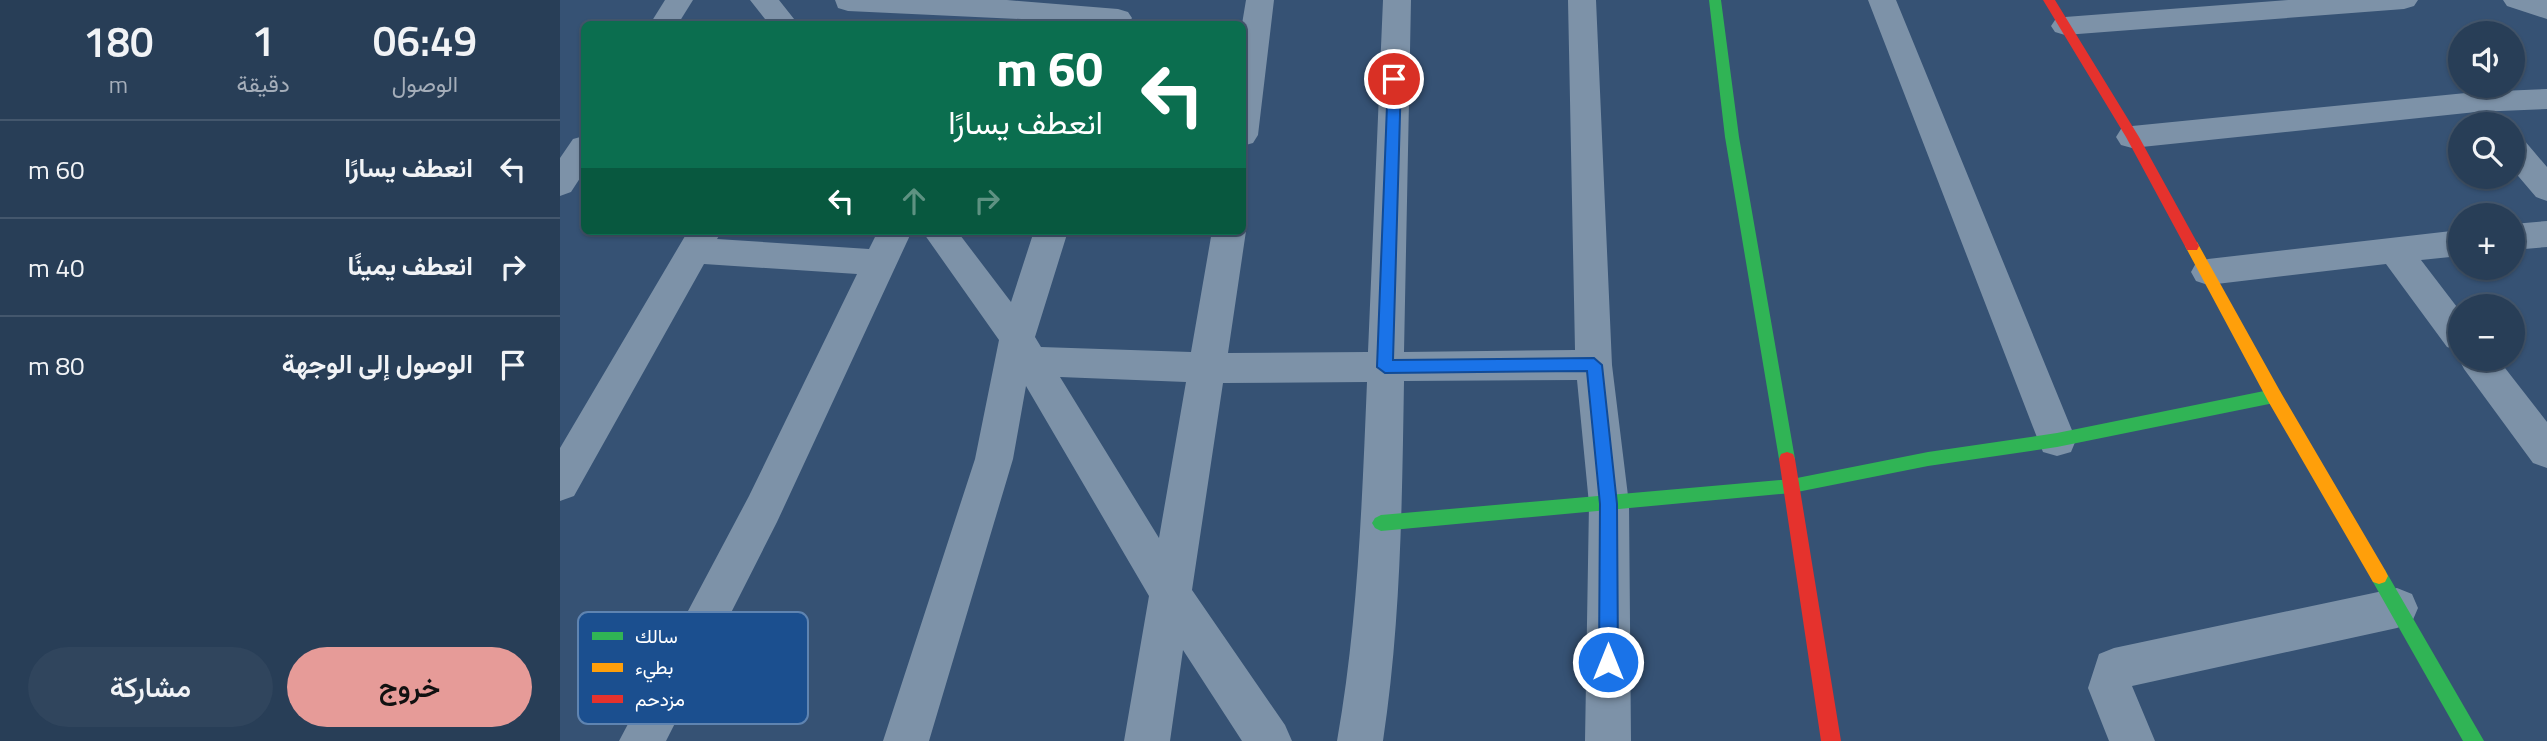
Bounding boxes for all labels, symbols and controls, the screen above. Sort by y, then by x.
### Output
text: 1 [251,8,275,72]
text: 06:49 [373,8,477,72]
text: 180 [83,9,154,73]
map controls [2448,21,2525,371]
button: sound [2448,21,2525,98]
text: 60 m [996,30,1103,105]
icon: left [1127,49,1218,140]
pin [1364,49,1424,109]
icon: arrive [1375,60,1413,98]
text: دقيقة [237,66,290,101]
text: الوصول [392,66,458,101]
text: m [109,67,128,102]
text: انعطف يسارًا [948,98,1103,146]
button: search [2448,112,2525,189]
text: انعطف يسارًا [344,148,473,187]
text: 60 m [28,150,85,189]
icon: left [494,150,532,188]
icon: left [822,182,860,220]
icon: ahead [895,182,933,220]
icon: right [968,182,1006,220]
button: + [2448,203,2525,280]
text: انعطف يمينًا [347,246,473,285]
text: 40 m [28,248,85,287]
icon: right [494,248,532,286]
button: − [2448,294,2525,371]
text: الوصول إلى الوجهة [282,344,473,383]
text: 80 m [28,346,85,385]
icon: arrive [494,346,532,384]
legend [578,612,808,724]
text: سالك [635,621,678,650]
position arrow [1571,625,1645,699]
button: مشاركة [28,647,273,727]
button: خروج [287,647,532,727]
text: بطيء [635,652,673,683]
text: مزدحم [635,684,685,713]

